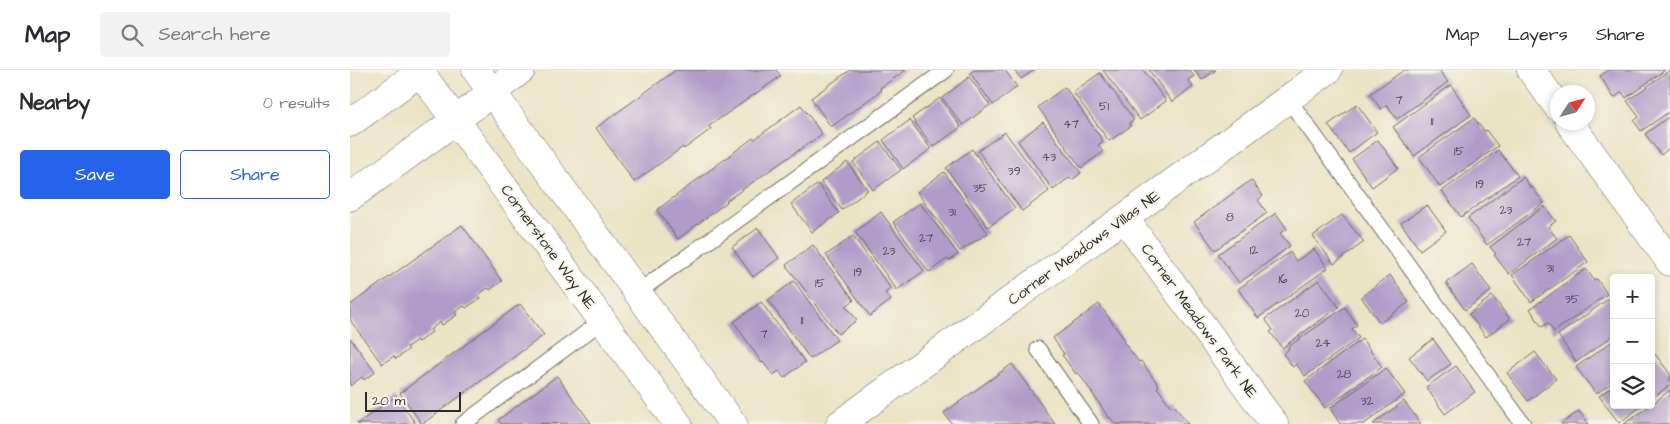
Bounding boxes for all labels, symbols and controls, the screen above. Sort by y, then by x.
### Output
search box [100,12,450,57]
text: Map [25,18,70,52]
icon: search [118,21,146,49]
text: Search here [158,21,271,48]
text: Map [1445,22,1479,47]
text: Layers [1507,22,1568,47]
text: Share [1596,22,1645,47]
north arrow [1550,85,1595,130]
text: Nearby [20,88,90,117]
text: 0 results [263,92,330,114]
house number: 7 [1395,92,1403,109]
house number: 51 [1099,98,1109,115]
house number: 11 [1430,113,1434,130]
house number: 47 [1063,116,1079,133]
house number: 15 [1454,143,1465,160]
house number: 43 [1042,149,1056,166]
button: Save [20,150,170,199]
button: Share [180,150,330,199]
house number: 39 [1008,163,1021,180]
house number: 19 [1476,176,1484,193]
street label: Cornerstone Way NE [495,180,600,314]
house number: 35 [973,180,988,197]
street label: Corner Meadows Villas NE [1004,186,1164,310]
house number: 23 [1500,202,1512,219]
house number: 31 [948,204,956,221]
house number: 8 [1226,209,1234,226]
house number: 27 [919,230,934,247]
house number: 27 [1517,234,1532,251]
street label: Corner Meadows Park NE [1136,240,1262,403]
house number: 12 [1250,242,1258,259]
house number: 23 [883,243,895,260]
house number: 31 [1546,260,1554,277]
house number: 19 [854,264,862,281]
house number: 16 [1278,271,1288,288]
map controls [1610,274,1655,409]
button: + [1610,274,1655,319]
house number: 15 [815,275,826,292]
house number: 35 [1565,291,1580,308]
house number: 20 [1295,305,1310,322]
house number: 11 [800,312,804,329]
button: − [1610,319,1655,364]
house number: 7 [760,326,768,343]
house number: 24 [1315,335,1331,352]
button: layers [1610,364,1655,409]
house number: 28 [1337,366,1352,383]
scale bar [365,389,461,412]
text: 20 m [372,391,405,411]
house number: 32 [1361,393,1374,410]

